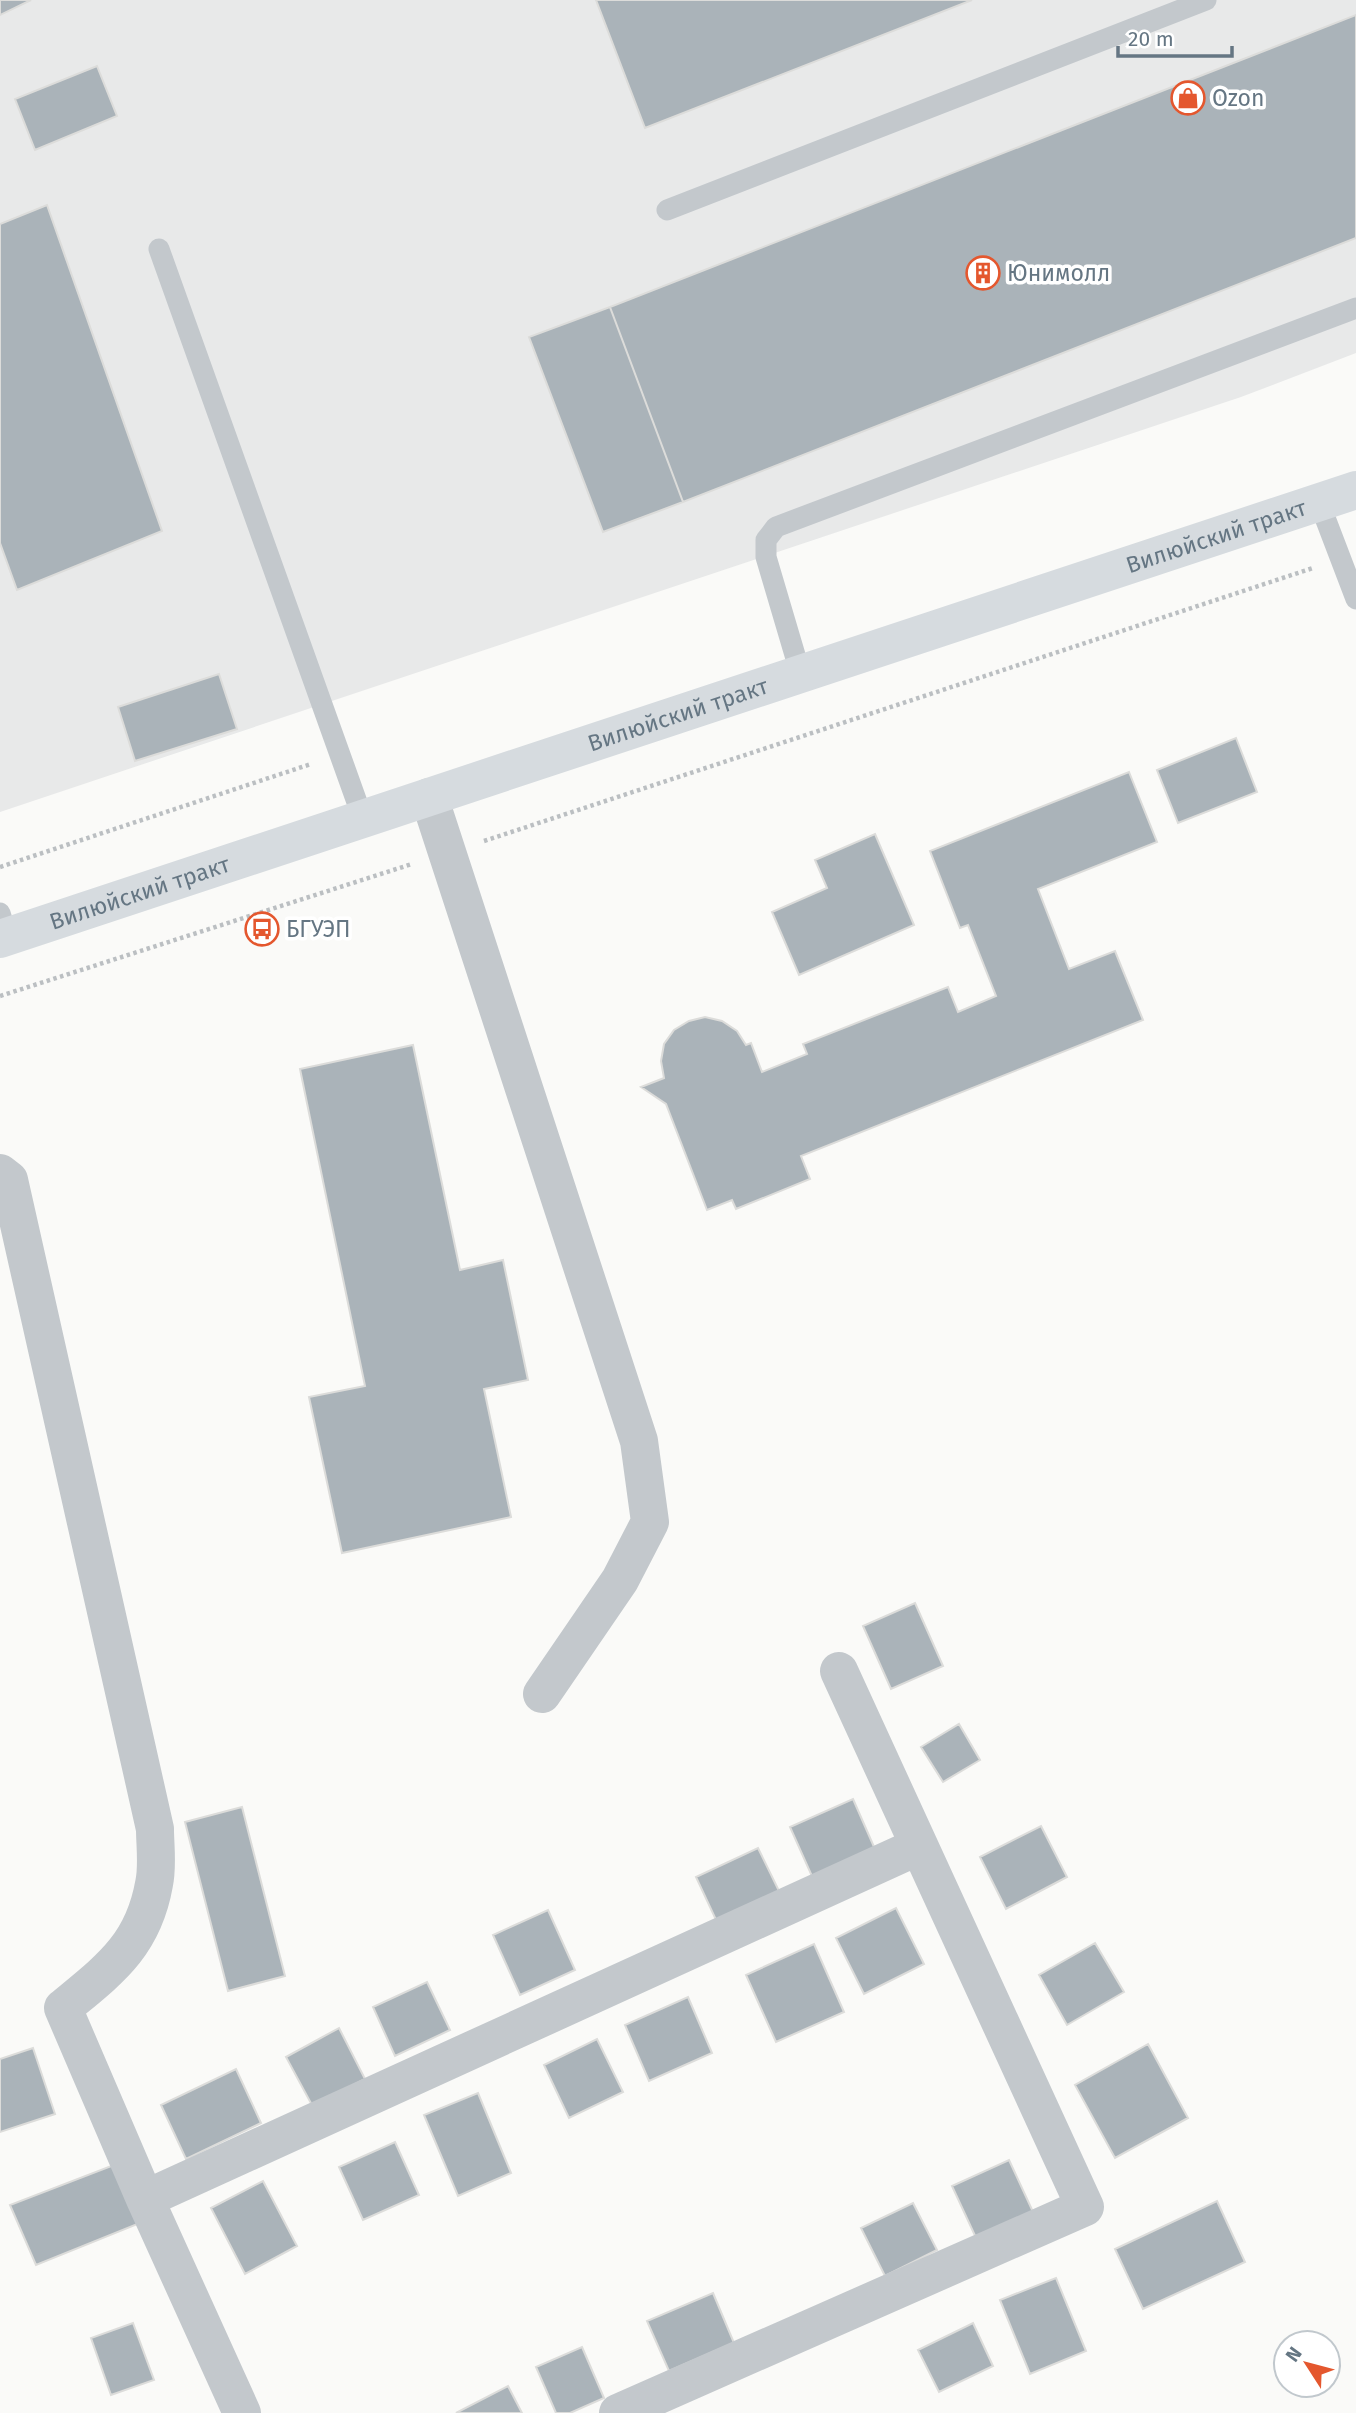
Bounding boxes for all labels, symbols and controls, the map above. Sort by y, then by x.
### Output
scale bar [1118,14,1232,58]
text: 20 m [1128,26,1174,52]
shop icon: Ozon [1169,79,1207,117]
place label: Ozon [1212,84,1265,112]
building icon: Юнимолл [964,254,1002,292]
place label: Юнимолл [1007,259,1110,287]
street label: Вилюйский тракт [1122,493,1310,579]
street label: Вилюйский тракт [584,671,772,757]
street label: Вилюйский тракт [46,850,234,936]
bus stop icon: БГУЭП [243,910,281,948]
place label: БГУЭП [286,915,351,943]
north arrow [1272,2329,1342,2399]
text: N [1281,2342,1307,2366]

